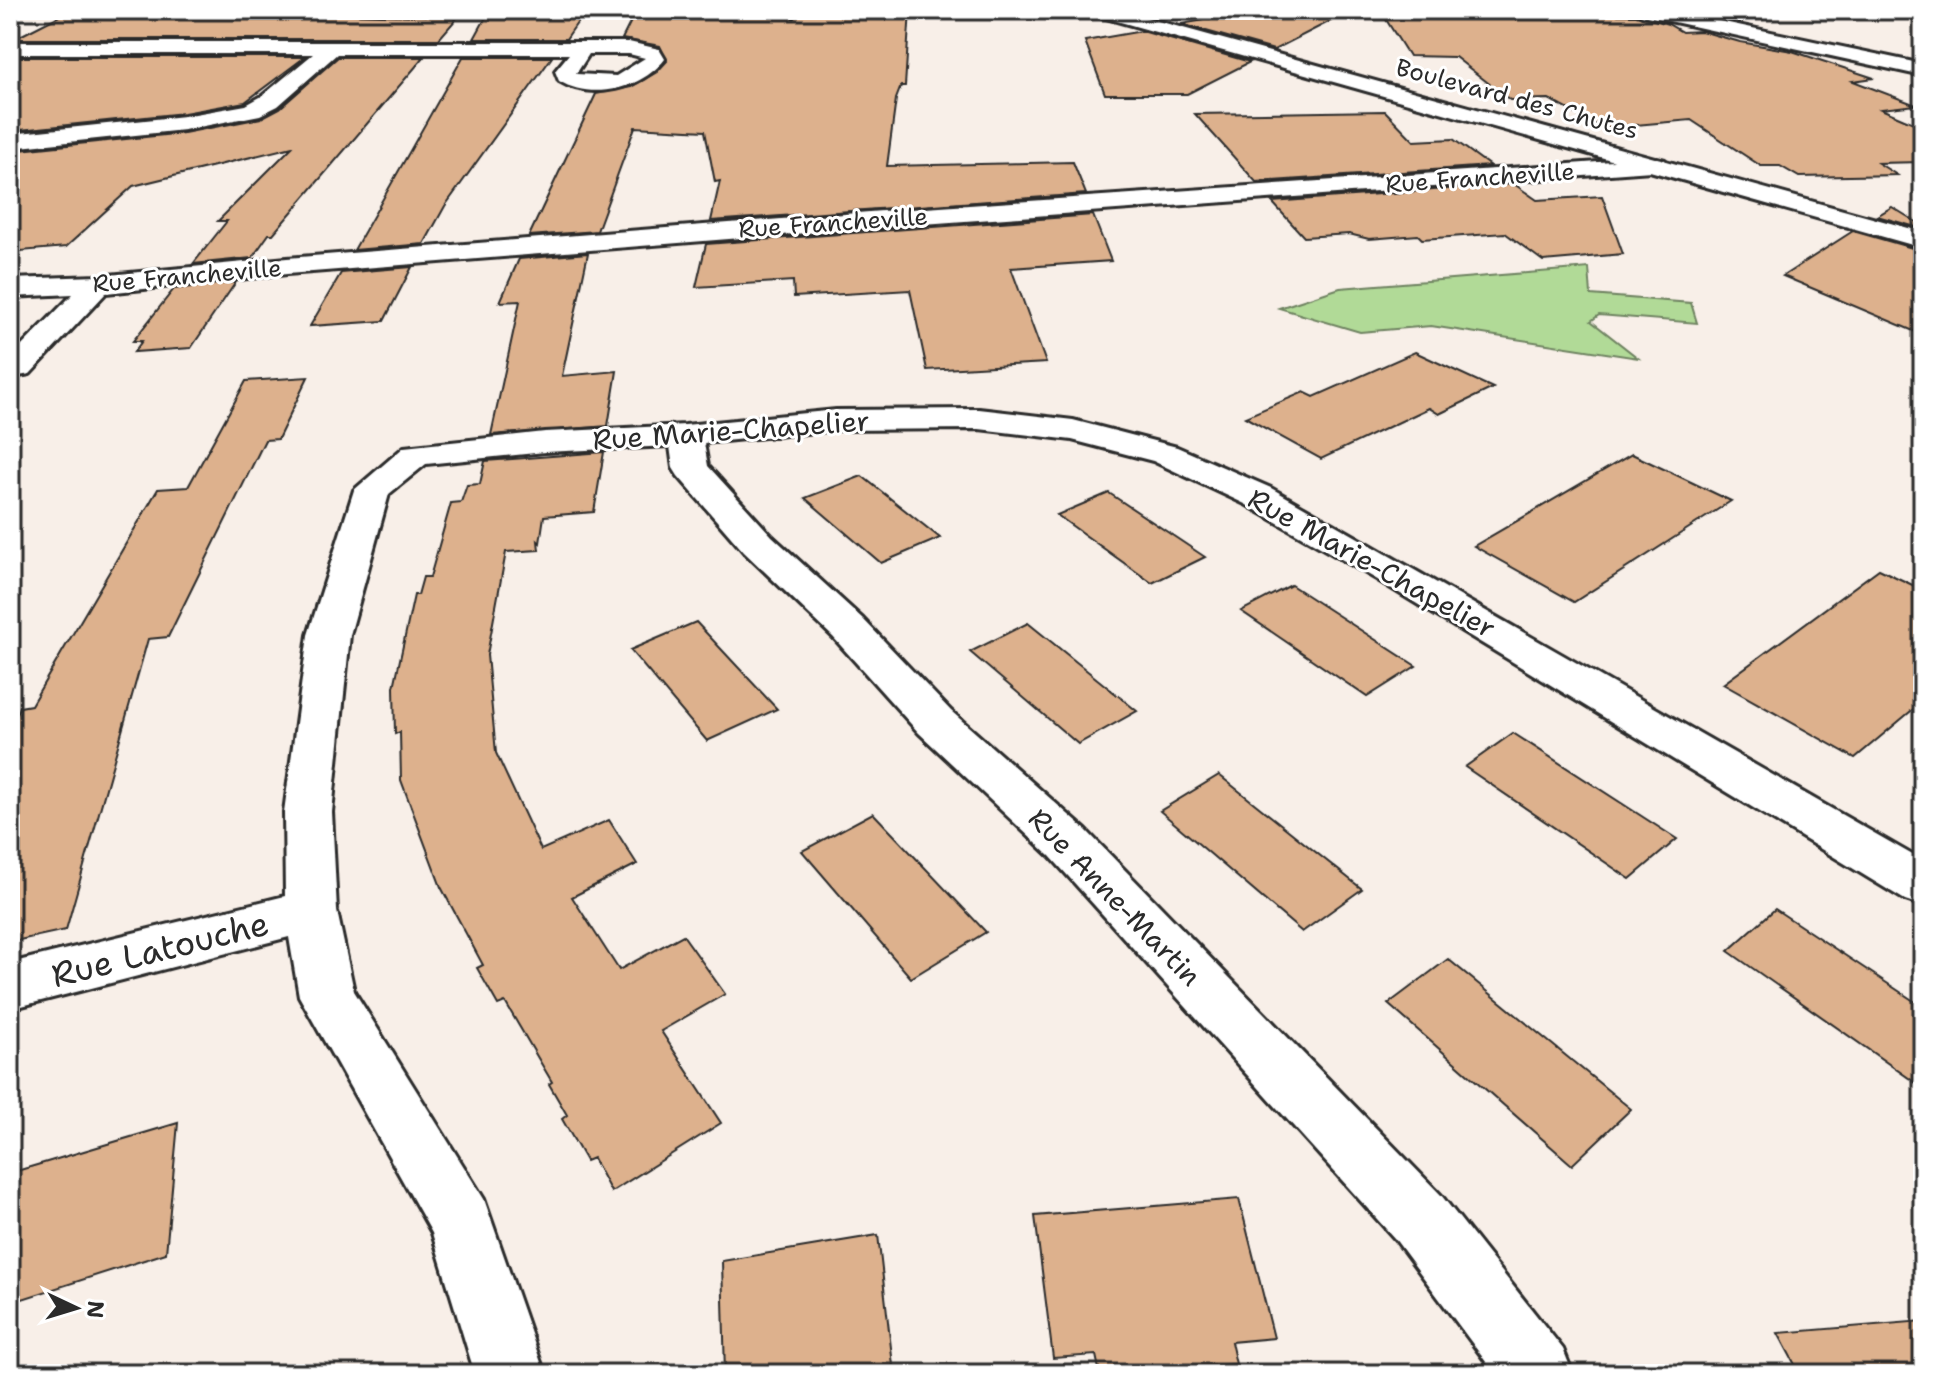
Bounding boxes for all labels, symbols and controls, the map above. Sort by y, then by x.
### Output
street label: Boulevard des Chutes [1392,51,1642,147]
street label: Rue Francheville [1384,155,1576,201]
street label: Rue Francheville [737,200,929,246]
street label: Rue Francheville [91,252,283,300]
street label: Rue Marie-Chapelier [591,401,871,459]
street label: Rue Marie-Chapelier [1241,479,1503,647]
street label: Rue Anne-Martin [1020,800,1210,994]
street label: Rue Latouche [47,900,273,998]
north arrow [36,1268,116,1348]
text: N [80,1300,111,1319]

